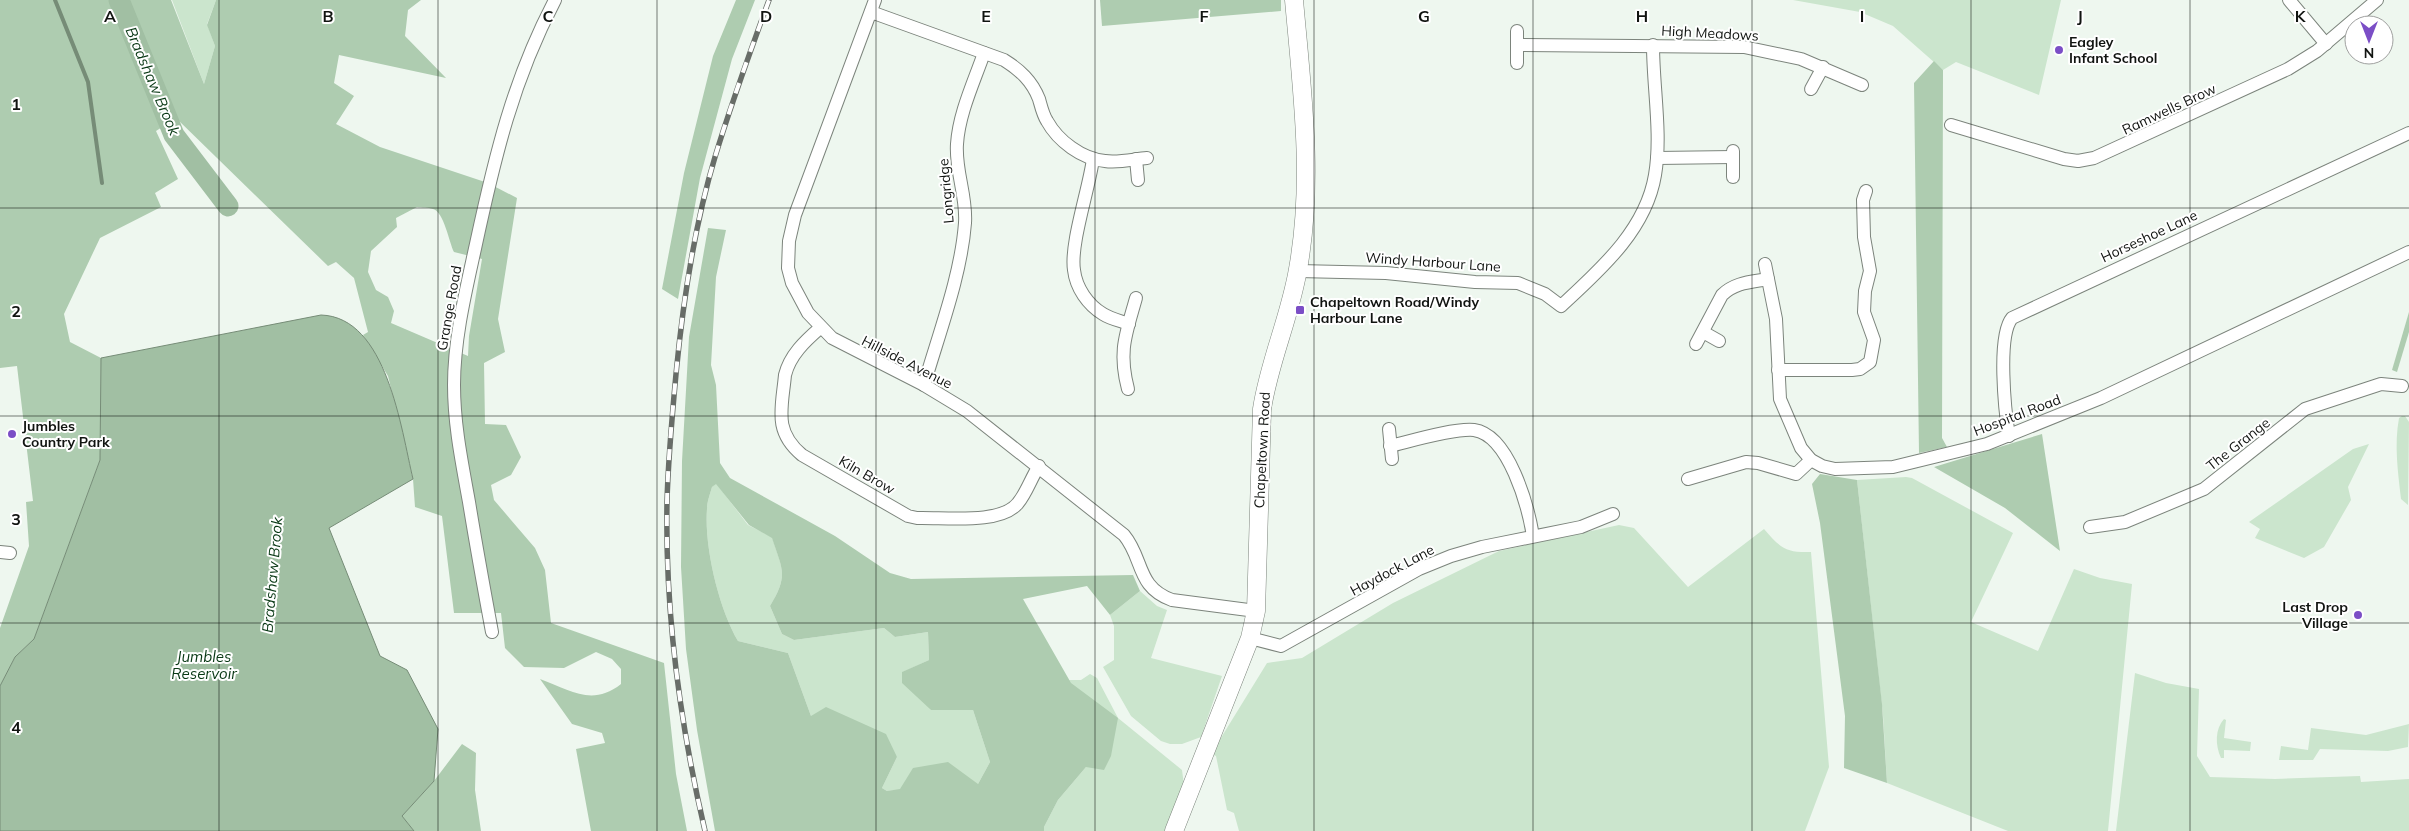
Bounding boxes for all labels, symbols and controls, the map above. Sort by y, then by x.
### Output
text: A [104,6,116,26]
text: B [322,6,334,26]
text: C [543,6,554,26]
text: D [760,6,772,26]
text: E [981,6,991,26]
text: F [1199,6,1209,26]
text: G [1418,6,1430,26]
text: H [1636,6,1648,26]
text: I [1860,6,1864,26]
text: J [2077,6,2083,26]
text: K [2295,6,2307,26]
north arrow [2344,15,2394,65]
street label: High Meadows [1661,21,1759,45]
water label: Bradshaw Brook [122,24,185,139]
place label: Eagley Infant School [2069,33,2158,67]
marker: Eagley Infant School [2053,44,2065,56]
text: N [2364,44,2374,62]
street label: Ramwells Brow [2119,79,2219,139]
text: 1 [11,94,21,114]
street label: Longridge [934,158,958,224]
street label: Horseshoe Lane [2098,206,2200,266]
street label: Windy Harbour Lane [1365,248,1501,276]
street label: Grange Road [433,264,465,352]
place label: Chapeltown Road/Windy Harbour Lane [1310,293,1479,327]
text: 2 [11,301,21,321]
marker: Chapeltown Road/Windy Harbour Lane [1294,304,1306,316]
street label: Hillside Avenue [859,331,955,393]
street label: Hospital Road [1971,390,2063,440]
street label: Chapeltown Road [1250,391,1274,509]
street label: The Grange [2203,414,2273,474]
place label: Jumbles Country Park [22,417,110,451]
marker: Jumbles Country Park [6,428,18,440]
street label: Kiln Brow [836,452,898,498]
text: 3 [11,509,21,529]
water label: Bradshaw Brook [257,515,287,634]
street label: Haydock Lane [1347,540,1437,600]
place label: Last Drop Village [2282,598,2348,632]
marker: Last Drop Village [2352,609,2364,621]
water label: Jumbles Reservoir [171,647,237,683]
text: 4 [11,717,21,737]

